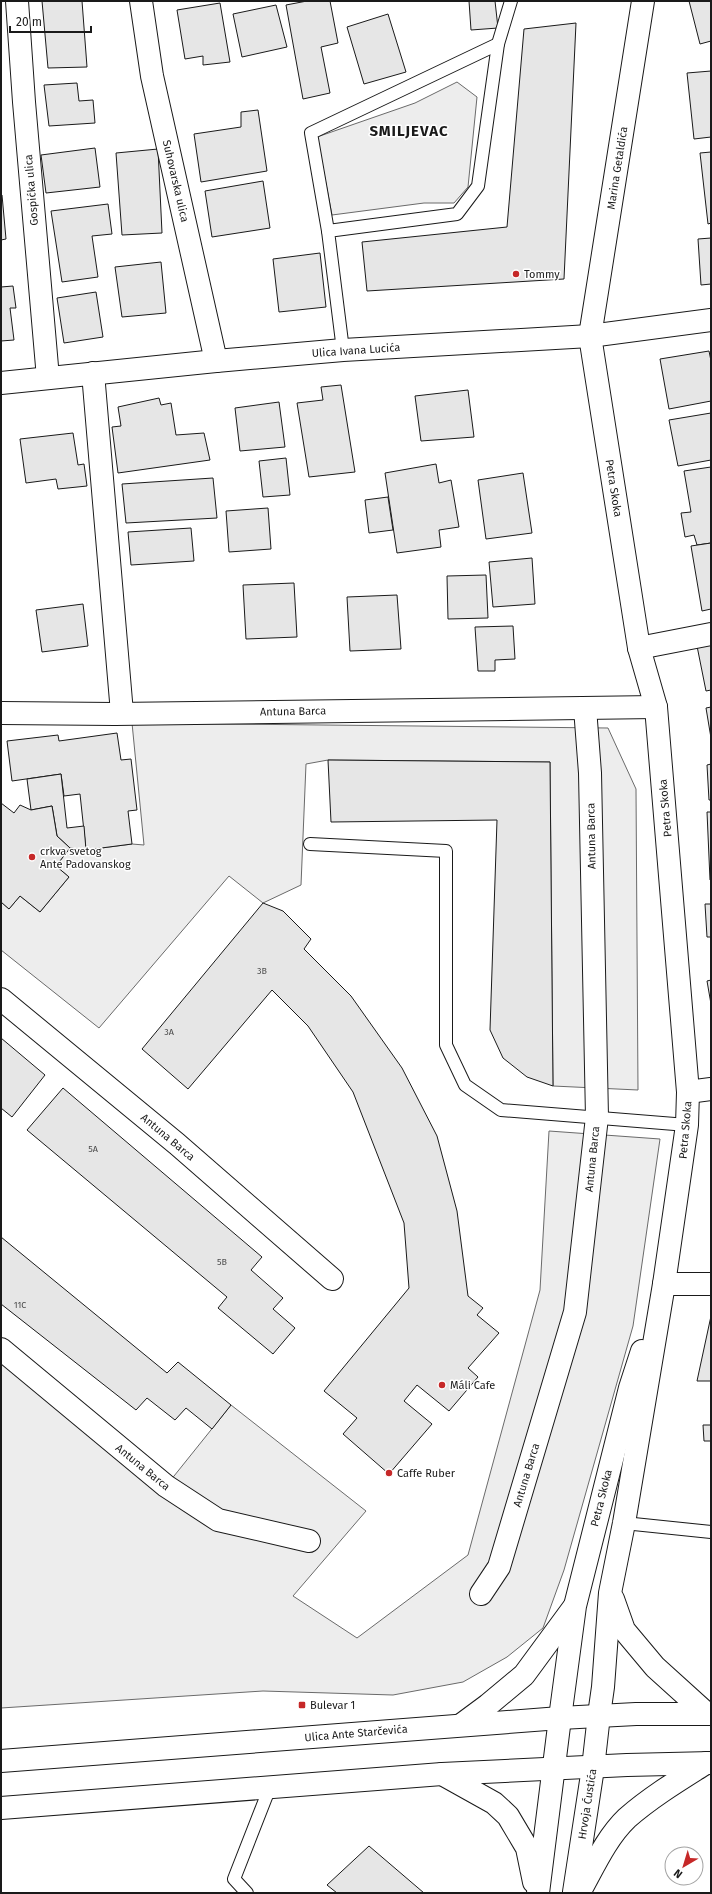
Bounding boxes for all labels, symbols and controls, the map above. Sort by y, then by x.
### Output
scale bar [10,8,91,34]
text: 20 m [16,15,42,29]
district label: SMILJEVAC [369,122,449,140]
street label: Marina Getaldića [605,126,630,211]
street label: Suhovarska ulica [160,139,191,223]
street label: Gospićka ulica [22,154,41,226]
place label: Tommy [524,268,560,281]
marker: Tommy [511,269,521,279]
street label: Ulica Ivana Lucića [311,341,401,360]
street label: Petra Skoka [603,458,624,518]
street label: Antuna Barca [260,704,326,719]
street label: Petra Skoka [656,778,675,838]
street label: Antuna Barca [584,803,599,869]
place label: crkva svetog Ante Padovanskog [40,845,131,871]
marker: crkva svetog Ante Padovanskog [27,852,37,862]
house number: 3B [257,966,268,976]
house number: 3A [164,1027,175,1037]
street label: Petra Skoka [676,1100,695,1160]
street label: Antuna Barca [138,1111,197,1164]
street label: Antuna Barca [583,1125,602,1193]
house number: 5A [88,1144,99,1154]
house number: 5B [217,1257,228,1267]
house number: 11C [14,1300,26,1310]
place label: Máli Cafe [450,1379,495,1392]
marker: Máli Cafe [437,1380,447,1390]
street label: Antuna Barca [113,1442,173,1493]
street label: Antuna Barca [511,1442,542,1509]
place label: Caffe Ruber [397,1467,456,1480]
marker: Caffe Ruber [384,1468,394,1478]
street label: Petra Skoka [588,1468,615,1528]
place label: Bulevar 1 [310,1699,355,1712]
marker: Bulevar 1 [297,1700,307,1710]
street label: Ulica Ante Starčevića [304,1723,408,1744]
street label: Hrvoja Ćustića [575,1768,599,1840]
north arrow [664,1846,704,1886]
text: N [671,1866,685,1881]

